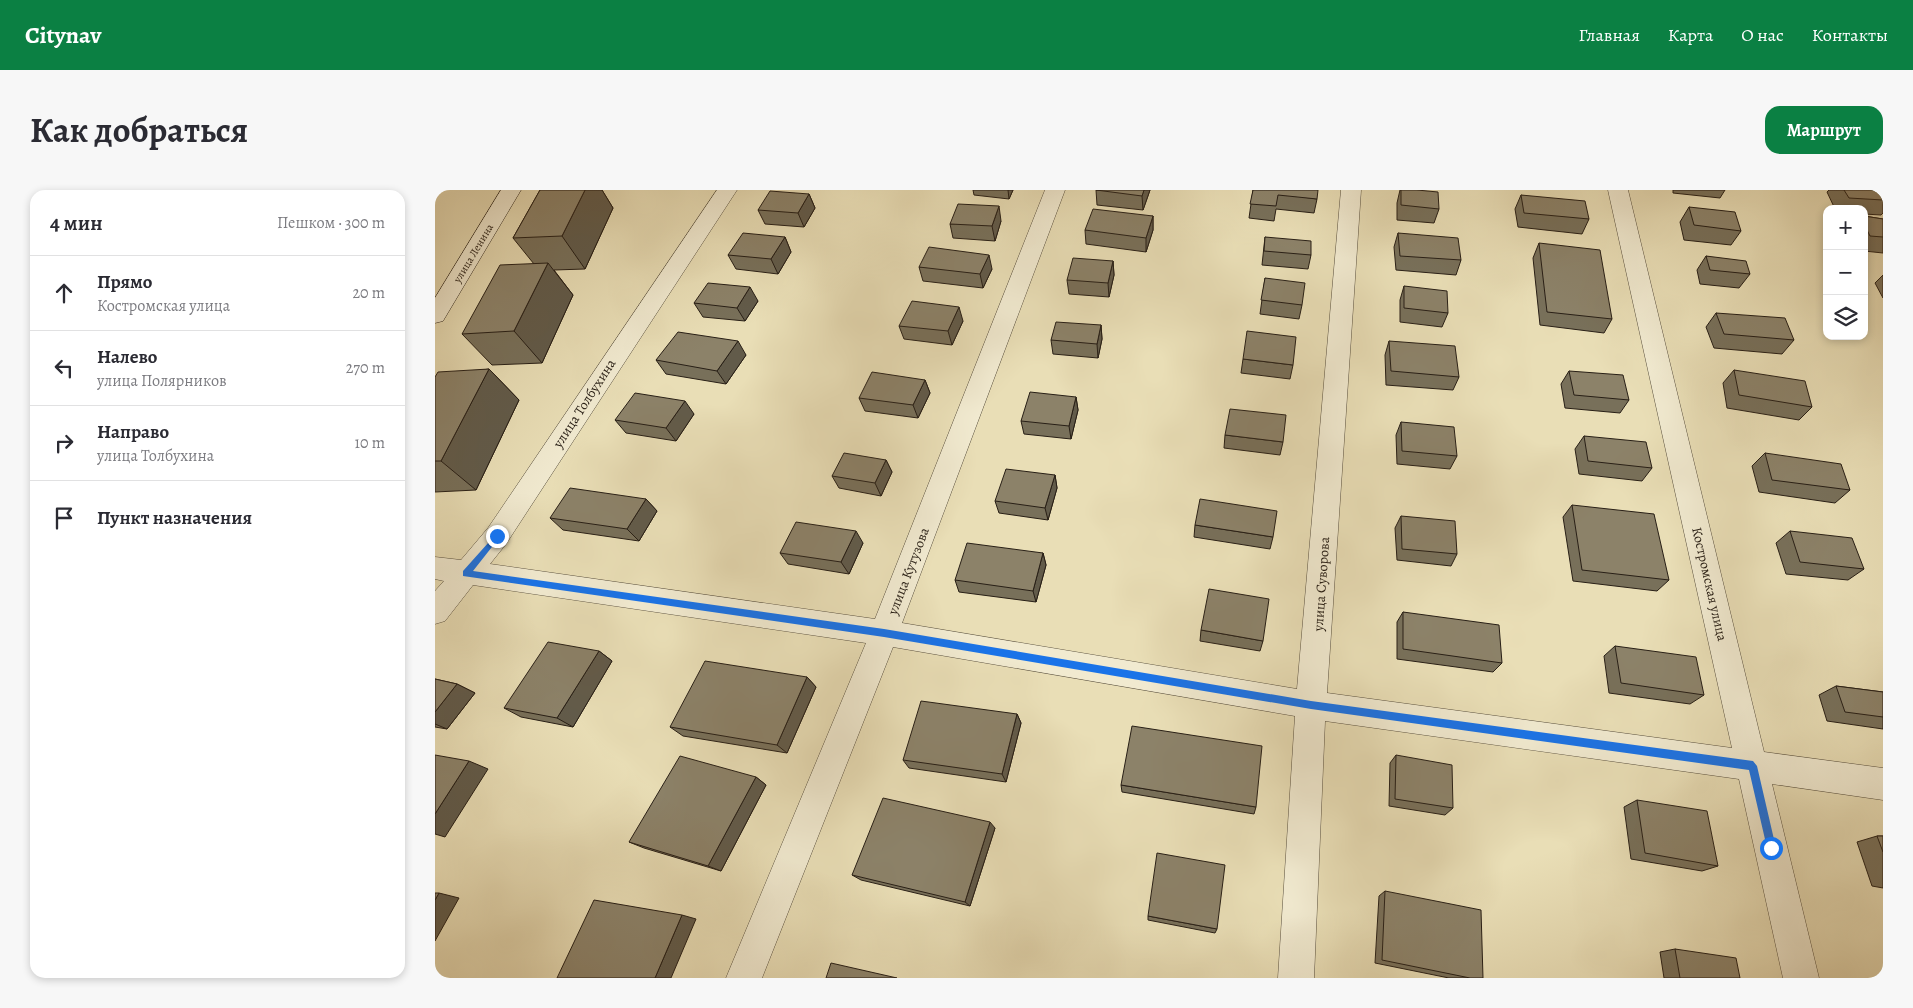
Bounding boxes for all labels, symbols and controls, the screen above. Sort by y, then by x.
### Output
text: Citynav [25,19,101,51]
text: Главная [1579,23,1640,47]
text: Карта [1668,23,1713,47]
text: О нас [1741,23,1784,47]
text: Контакты [1812,23,1888,47]
text: Как добраться [30,106,248,154]
button: Маршрут [1765,106,1883,154]
map controls [1823,205,1868,340]
button: + [1823,205,1868,250]
text: 4 мин [50,209,103,237]
text: Пешком · 300 m [277,212,385,234]
street label: улица Ленина [449,220,497,286]
button: − [1823,250,1868,295]
text: Прямо [97,269,152,295]
icon: ahead [50,279,78,307]
text: 20 m [352,282,385,304]
text: Костромская улица [97,295,230,317]
button: layers [1823,295,1868,340]
text: Налево [97,344,157,370]
icon: left [50,354,78,382]
street label: улица Толбухина [548,355,621,452]
text: 270 m [346,357,385,379]
text: улица Полярников [97,370,227,392]
text: Направо [97,419,169,445]
icon: right [50,429,78,457]
text: 10 m [355,432,385,454]
text: улица Толбухина [97,445,214,467]
icon: arrive [50,504,78,532]
text: Пункт назначения [97,505,252,531]
street label: улица Кутузова [883,524,934,619]
route end [486,525,509,548]
street label: Костромская улица [1687,525,1732,644]
street label: улица Суворова [1309,536,1334,633]
route start [1760,837,1783,860]

